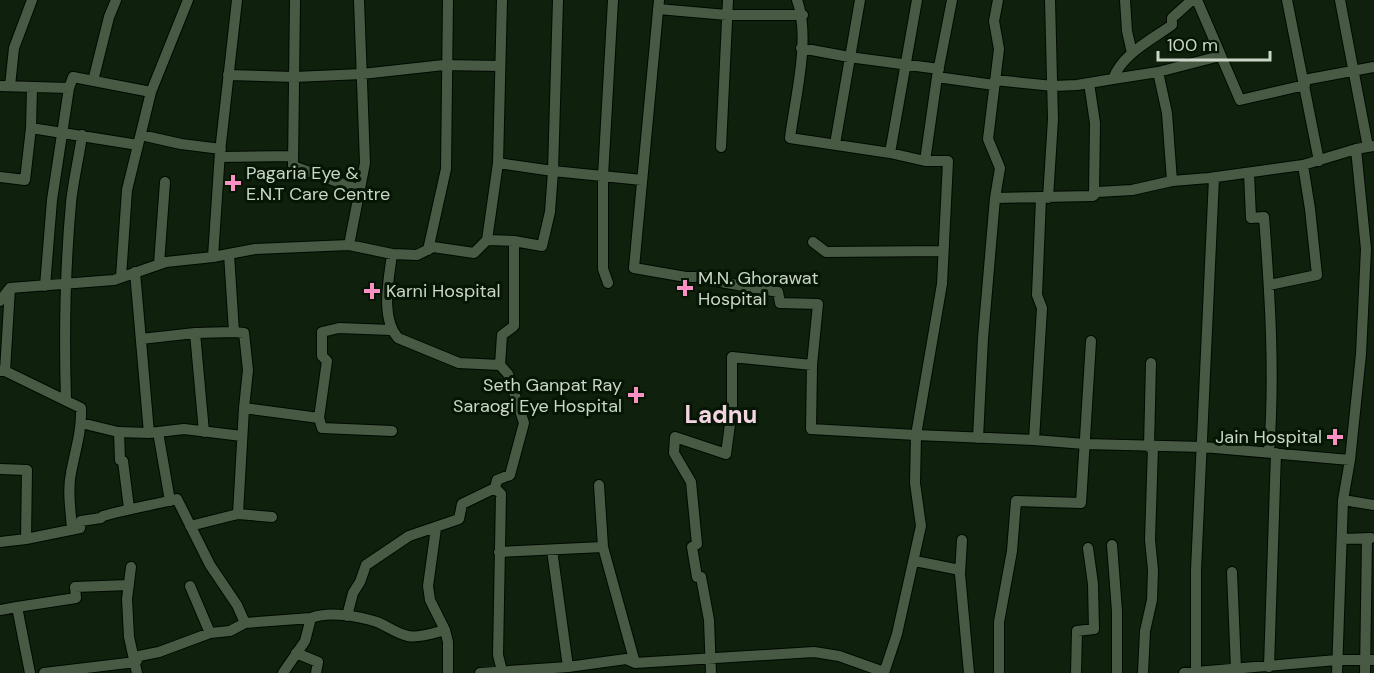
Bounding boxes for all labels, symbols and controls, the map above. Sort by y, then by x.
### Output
scale bar [1158,24,1270,62]
text: 100 m [1167,33,1218,57]
place label: Pagaria Eye & E.N.T Care Centre [246,161,390,206]
marker: Pagaria Eye & E.N.T Care Centre [224,174,242,192]
place label: M.N. Ghorawat Hospital [698,266,818,311]
place label: Karni Hospital [386,279,500,303]
marker: M.N. Ghorawat Hospital [676,279,694,297]
marker: Karni Hospital [363,282,381,300]
place label: Seth Ganpat Ray Saraogi Eye Hospital [453,373,622,418]
marker: Seth Ganpat Ray Saraogi Eye Hospital [627,386,645,404]
district label: Ladnu [685,399,757,430]
place label: Jain Hospital [1215,425,1322,449]
marker: Jain Hospital [1326,428,1344,446]

